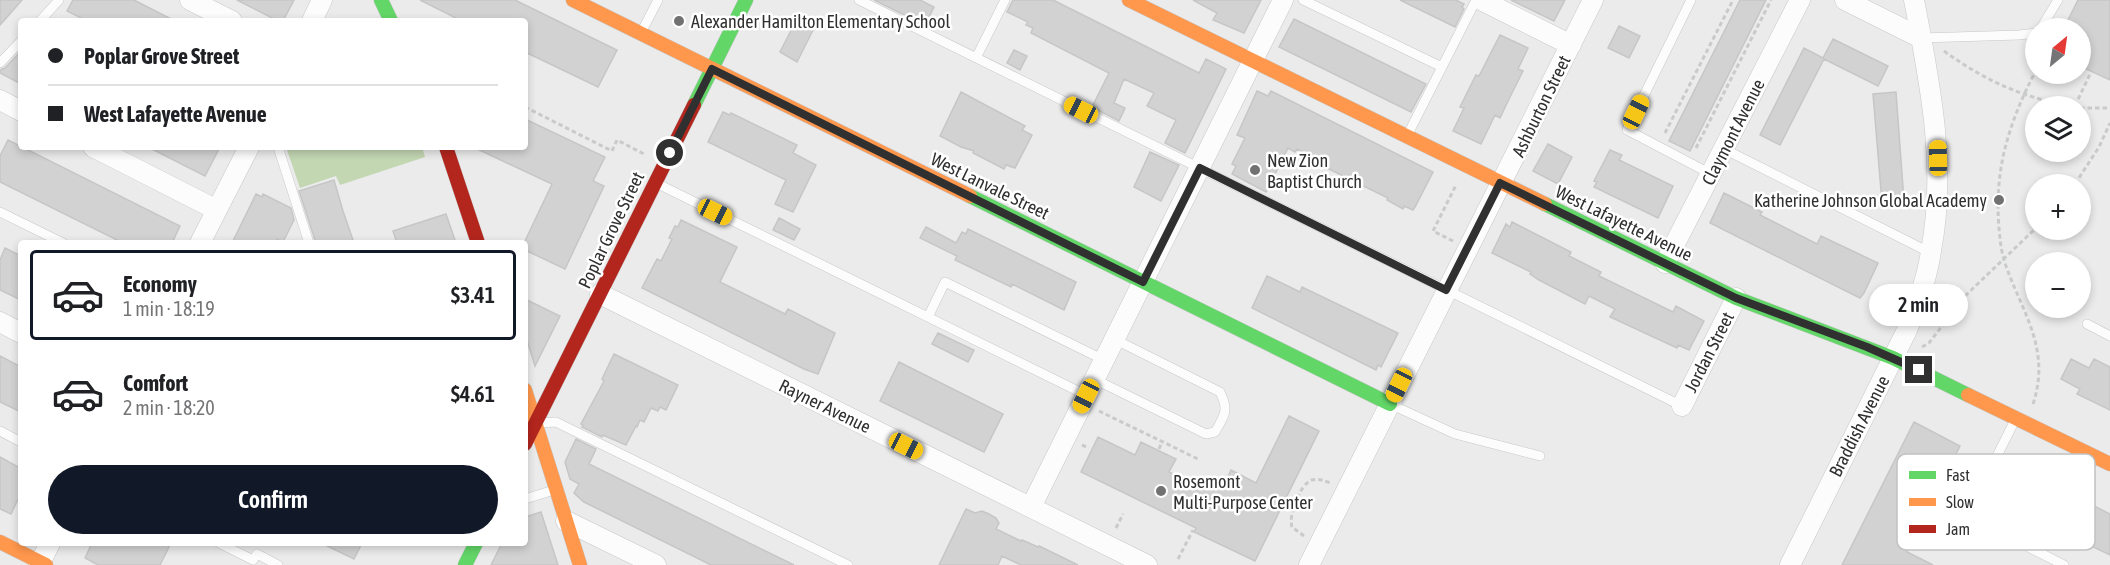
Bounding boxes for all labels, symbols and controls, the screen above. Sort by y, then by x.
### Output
place label: Alexander Hamilton Elementary School [691,11,951,32]
marker: Alexander Hamilton Elementary School [672,14,686,28]
north arrow [2025,18,2091,84]
map controls [2025,18,2091,318]
text: Poplar Grove Street [84,43,239,69]
street label: Ashburton Street [1507,52,1575,160]
street label: Claymont Avenue [1697,75,1769,189]
car [1620,92,1652,132]
car [1061,94,1101,126]
button: layers [2025,96,2091,162]
text: West Lafayette Avenue [84,101,267,127]
route start [656,139,683,166]
car [1929,140,1947,176]
street label: West Lanvale Street [927,148,1053,224]
place label: New Zion Baptist Church [1267,150,1362,192]
marker: New Zion Baptist Church [1248,163,1262,177]
street label: Poplar Grove Street [574,168,648,292]
button: + [2025,174,2091,240]
street label: West Lafayette Avenue [1552,181,1696,265]
place label: Katherine Johnson Global Academy [1754,190,1987,211]
marker: Katherine Johnson Global Academy [1992,193,2006,207]
car [695,196,735,228]
button: − [2025,252,2091,318]
icon: car [51,268,105,322]
text: Economy [123,271,197,297]
text: $3.41 [451,282,495,308]
callout: 2 min [1870,283,1968,325]
text: 2 min [1898,293,1939,316]
text: 1 min · 18:19 [123,297,215,320]
street label: Jordan Street [1680,308,1738,396]
route end [1905,356,1932,383]
car [1383,365,1415,405]
icon: car [51,367,105,421]
text: Comfort [123,370,188,396]
street label: Braddish Avenue [1825,372,1893,480]
street label: Rayner Avenue [776,375,874,437]
car [1070,376,1102,416]
text: $4.61 [451,381,495,407]
text: 2 min · 18:20 [123,396,215,419]
car [886,430,926,462]
legend [1897,454,2095,550]
button: Confirm [48,465,498,534]
text: Fast [1946,466,1970,484]
place label: Rosemont Multi-Purpose Center [1173,471,1313,513]
marker: Rosemont Multi-Purpose Center [1154,484,1168,498]
text: Slow [1946,493,1974,511]
text: Jam [1946,520,1970,538]

